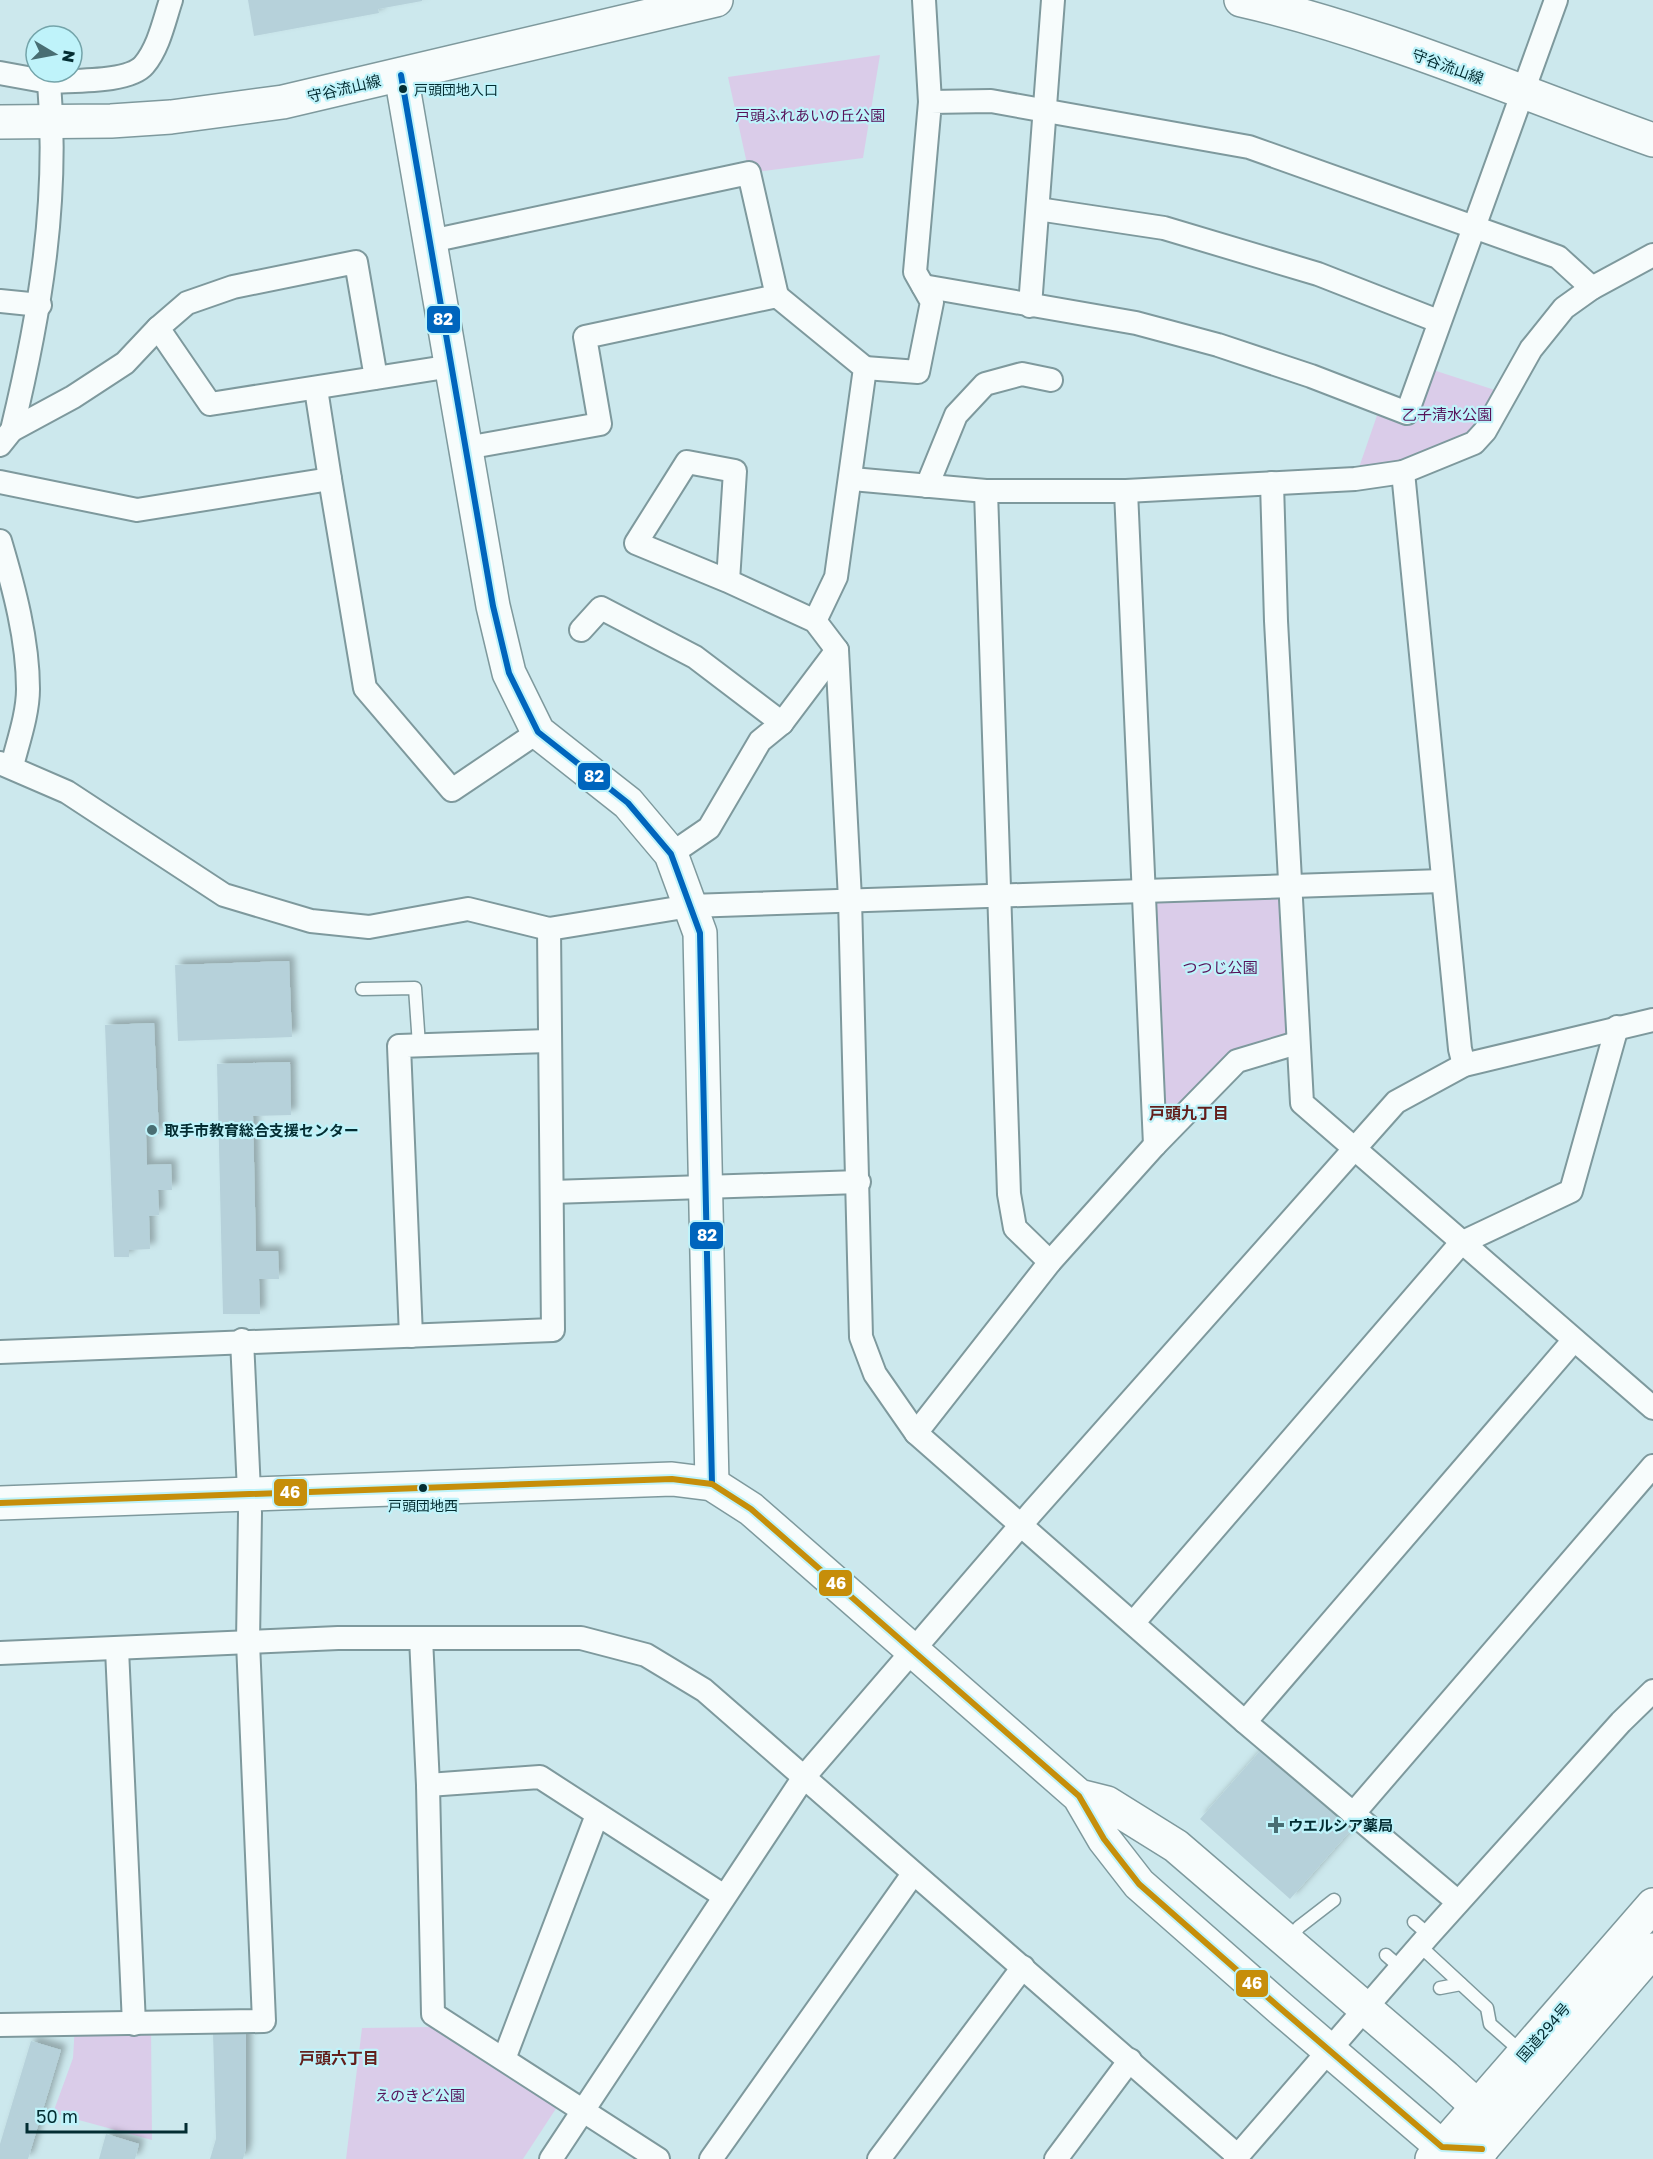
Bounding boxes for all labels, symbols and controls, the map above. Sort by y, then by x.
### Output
north arrow [24,24,84,84]
street label: 守谷流山線 [1410,45,1486,87]
text: N [58,49,80,64]
street label: 守谷流山線 [305,71,383,105]
place label: 戸頭団地入口 [414,81,498,98]
marker: 戸頭団地入口 [397,83,409,95]
park label: 戸頭ふれあいの丘公園 [735,106,885,124]
line badge: 82 [426,305,461,334]
text: 82 [433,309,453,329]
park label: 乙子清水公園 [1402,405,1492,423]
line badge: 82 [577,762,611,791]
text: 82 [584,766,604,786]
park label: つつじ公園 [1182,958,1258,976]
district label: 戸頭九丁目 [1149,1103,1229,1123]
place label: 取手市教育総合支援センター [164,1121,359,1139]
marker: 取手市教育総合支援センター [145,1123,159,1137]
line badge: 82 [689,1221,724,1250]
text: 82 [697,1225,717,1245]
line badge: 46 [273,1478,308,1507]
text: 46 [280,1482,300,1502]
marker: 戸頭団地西 [417,1482,429,1494]
place label: 戸頭団地西 [388,1497,458,1514]
line badge: 46 [818,1569,853,1597]
text: 46 [826,1573,846,1593]
place label: ウエルシア薬局 [1288,1816,1393,1834]
marker: ウエルシア薬局 [1269,1818,1283,1832]
line badge: 46 [1235,1969,1269,1998]
text: 46 [1242,1973,1262,1993]
street label: 国道294号 [1513,1999,1573,2065]
district label: 戸頭六丁目 [299,2048,379,2068]
park label: えのきど公園 [375,2086,465,2104]
scale bar [27,2096,186,2134]
text: 50 m [36,2105,78,2127]

